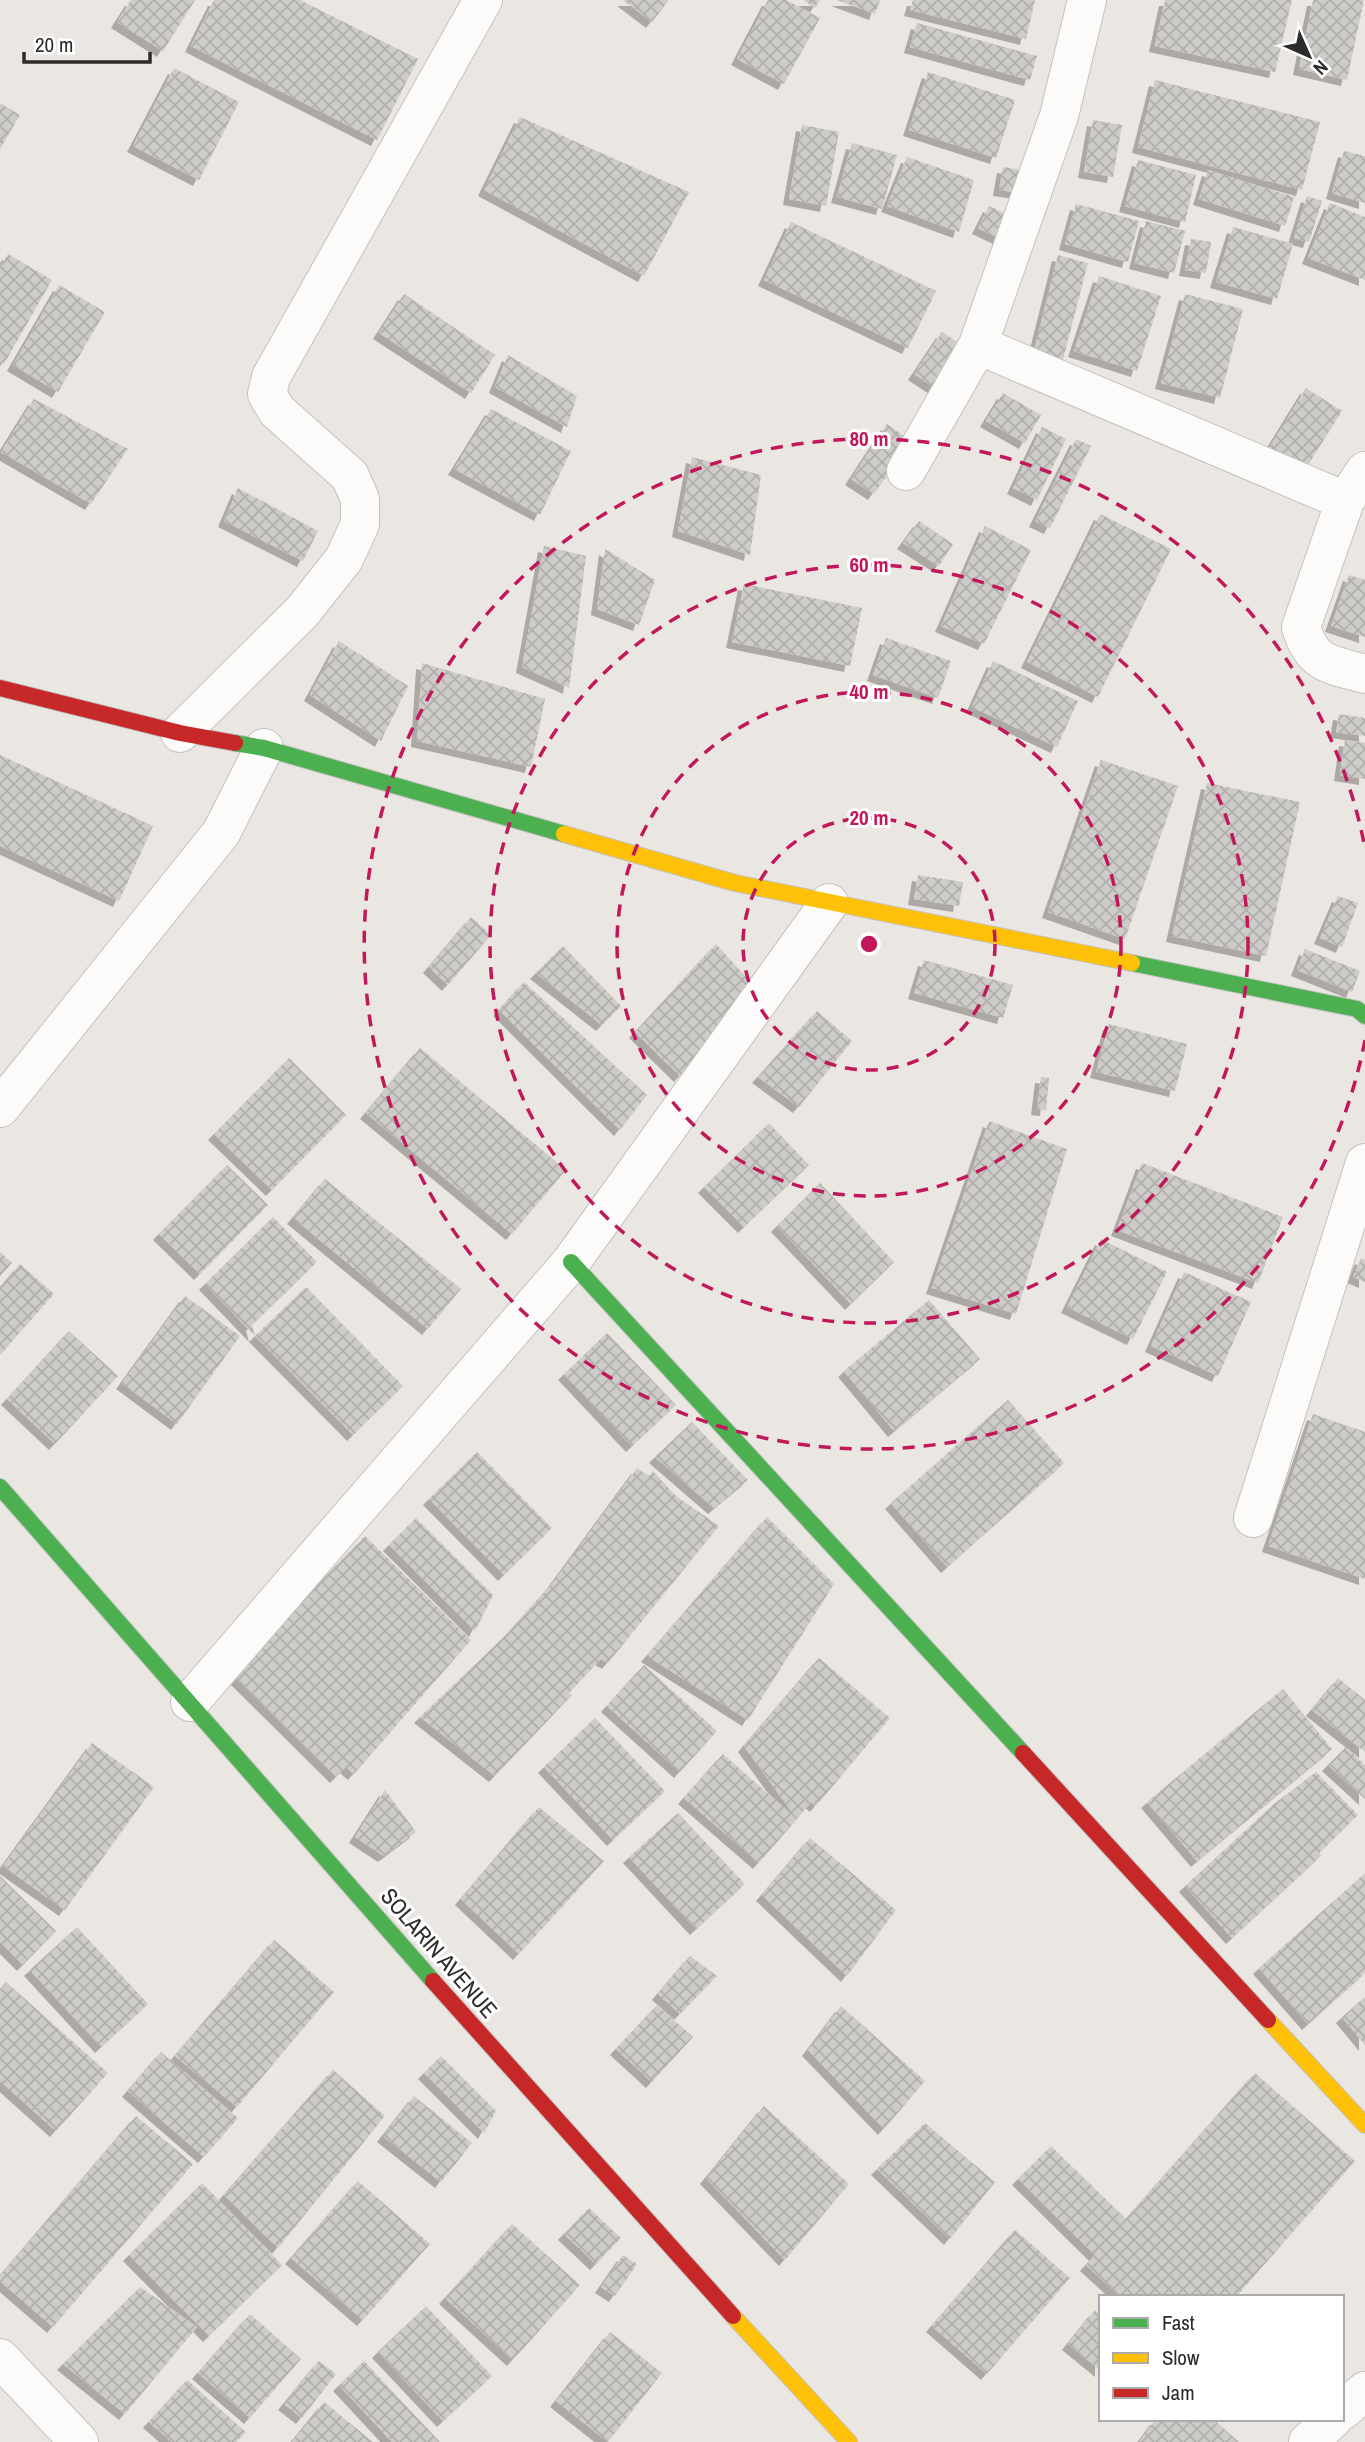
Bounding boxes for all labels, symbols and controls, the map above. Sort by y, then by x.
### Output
scale bar [24,21,150,65]
north arrow [1274,21,1344,91]
text: 20 m [35,30,73,59]
text: N [1308,55,1334,81]
text: 80 m [849,424,889,453]
text: 60 m [849,550,889,579]
text: 40 m [849,677,889,706]
text: 20 m [849,803,889,832]
centre of rings [857,932,881,956]
street label: SOLARIN AVENUE [374,1881,505,2024]
legend [1099,2295,1344,2421]
text: Fast [1162,2308,1195,2337]
text: Slow [1162,2343,1200,2372]
text: Jam [1162,2378,1195,2407]

